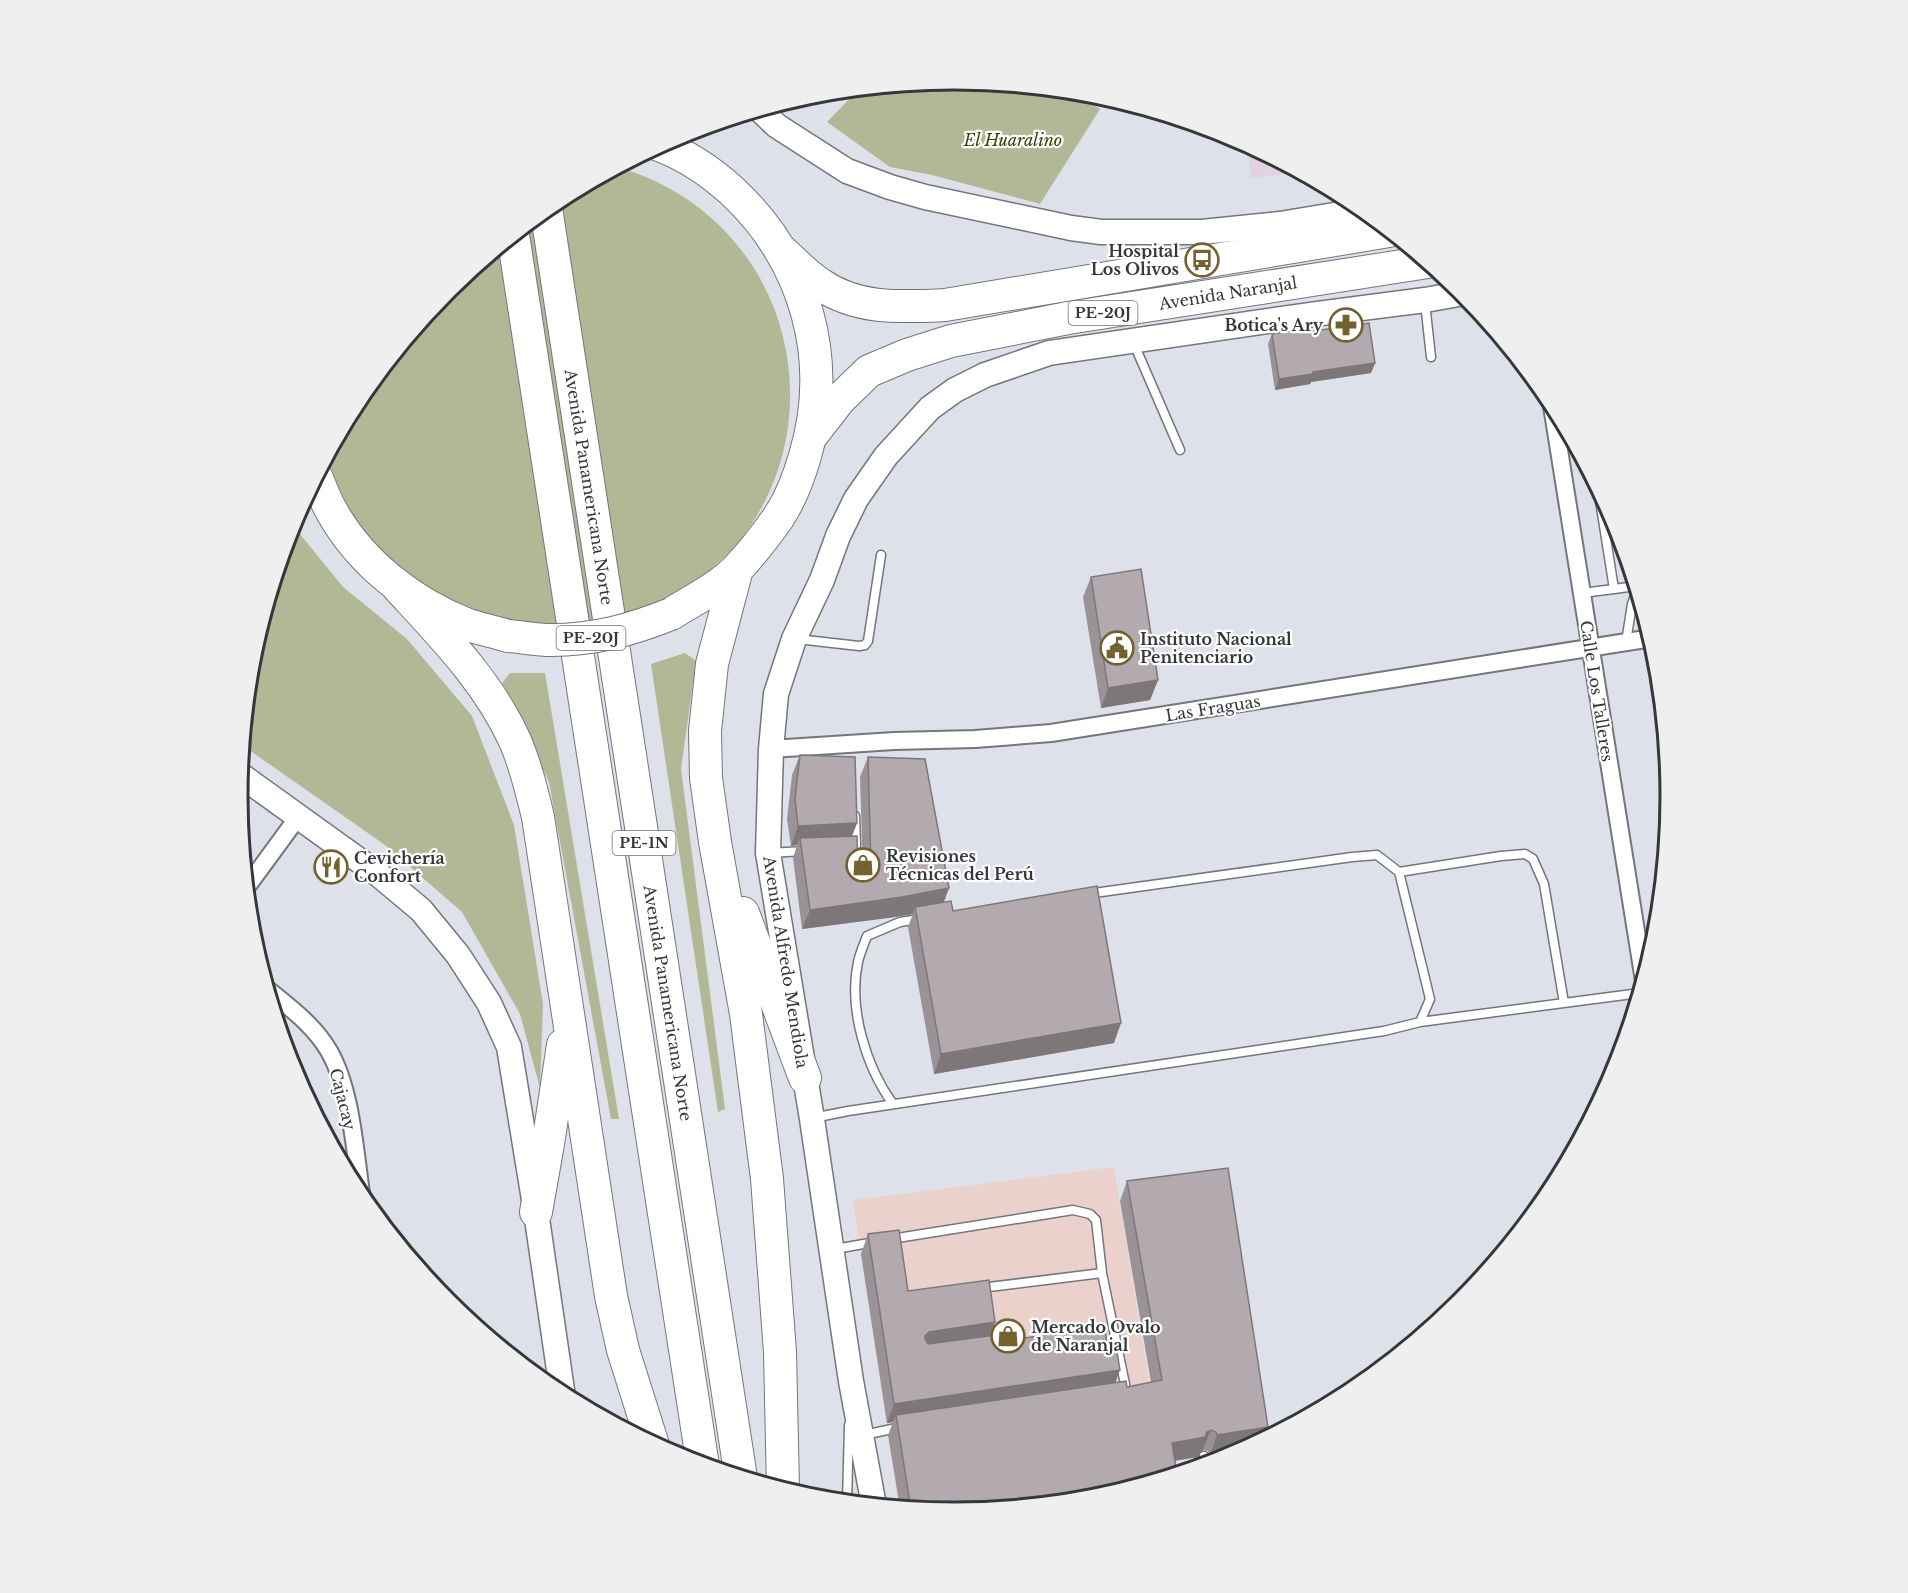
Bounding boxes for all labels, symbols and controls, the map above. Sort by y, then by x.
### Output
park label: El Huaralino [963,130,1062,150]
place label: Hospital Los Olivos [1091,241,1179,279]
bus stop icon: Hospital Los Olivos [1184,242,1220,278]
street label: Avenida Naranjal [1156,272,1299,314]
road number: PE-20J [1068,301,1138,325]
pharmacy icon: Botica's Ary [1328,307,1364,343]
place label: Botica's Ary [1224,315,1324,335]
street label: Avenida Panamericana Norte [560,367,618,606]
street label: Calle Los Talleres [1576,619,1618,763]
road number: PE-20J [556,626,626,650]
place label: Instituto Nacional Penitenciario [1140,629,1292,667]
public building icon: Instituto Nacional Penitenciario [1099,630,1135,666]
street label: Las Fraguas [1164,691,1262,725]
road number: PE-1N [612,831,676,855]
place label: Revisiones Técnicas del Perú [886,846,1034,884]
shop icon: Revisiones Técnicas del Perú [845,847,881,883]
place label: Cevichería Confort [354,848,445,886]
restaurant icon: Cevichería Confort [313,849,349,885]
street label: Avenida Alfredo Mendiola [759,853,813,1070]
street label: Avenida Panamericana Norte [639,883,697,1122]
street label: Cajacay [326,1066,360,1133]
place label: Mercado Ovalo de Naranjal [1031,1317,1161,1355]
shop icon: Mercado Ovalo de Naranjal [990,1318,1026,1354]

